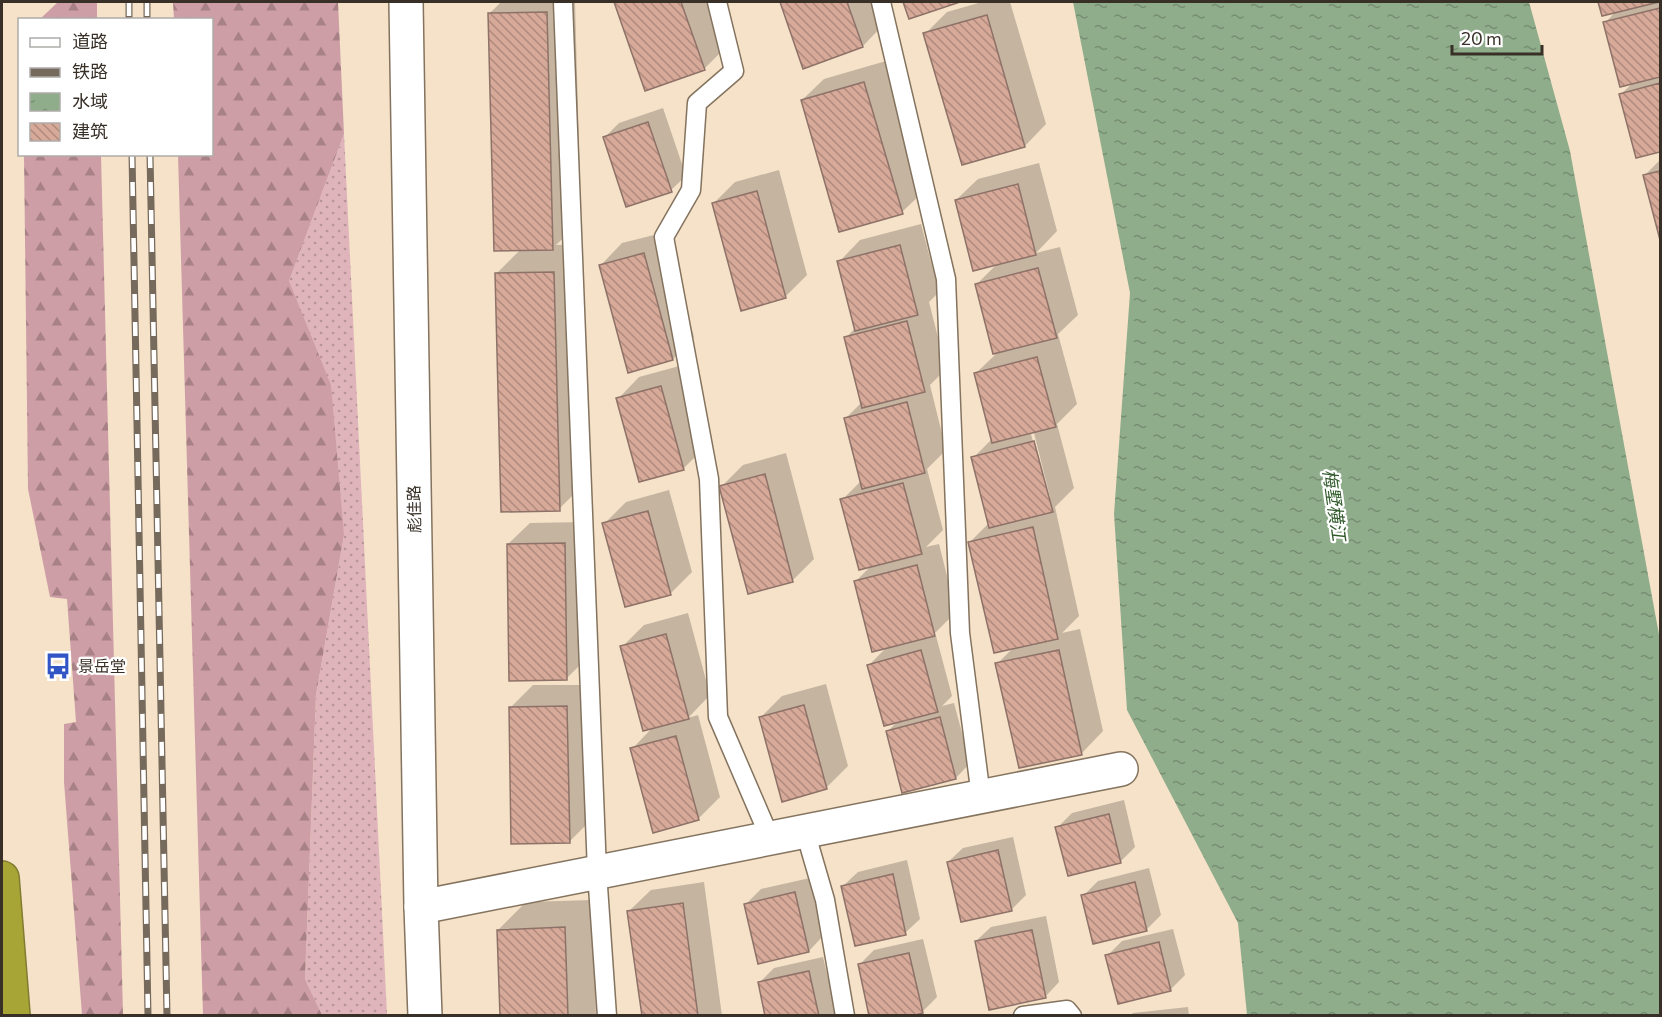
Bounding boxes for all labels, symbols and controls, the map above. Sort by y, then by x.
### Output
legend [18,18,213,156]
scale bar [1452,18,1542,56]
text: 20 m [1461,27,1502,49]
text: 道路 [72,30,108,52]
text: 铁路 [72,60,108,82]
text: 水域 [72,90,108,112]
text: 建筑 [72,120,108,142]
water label: 梅墅横江 [1319,468,1351,544]
street label: 彪佳路 [404,485,423,533]
bus stop icon: 景岳堂 [43,651,73,681]
place label: 景岳堂 [78,656,126,675]

